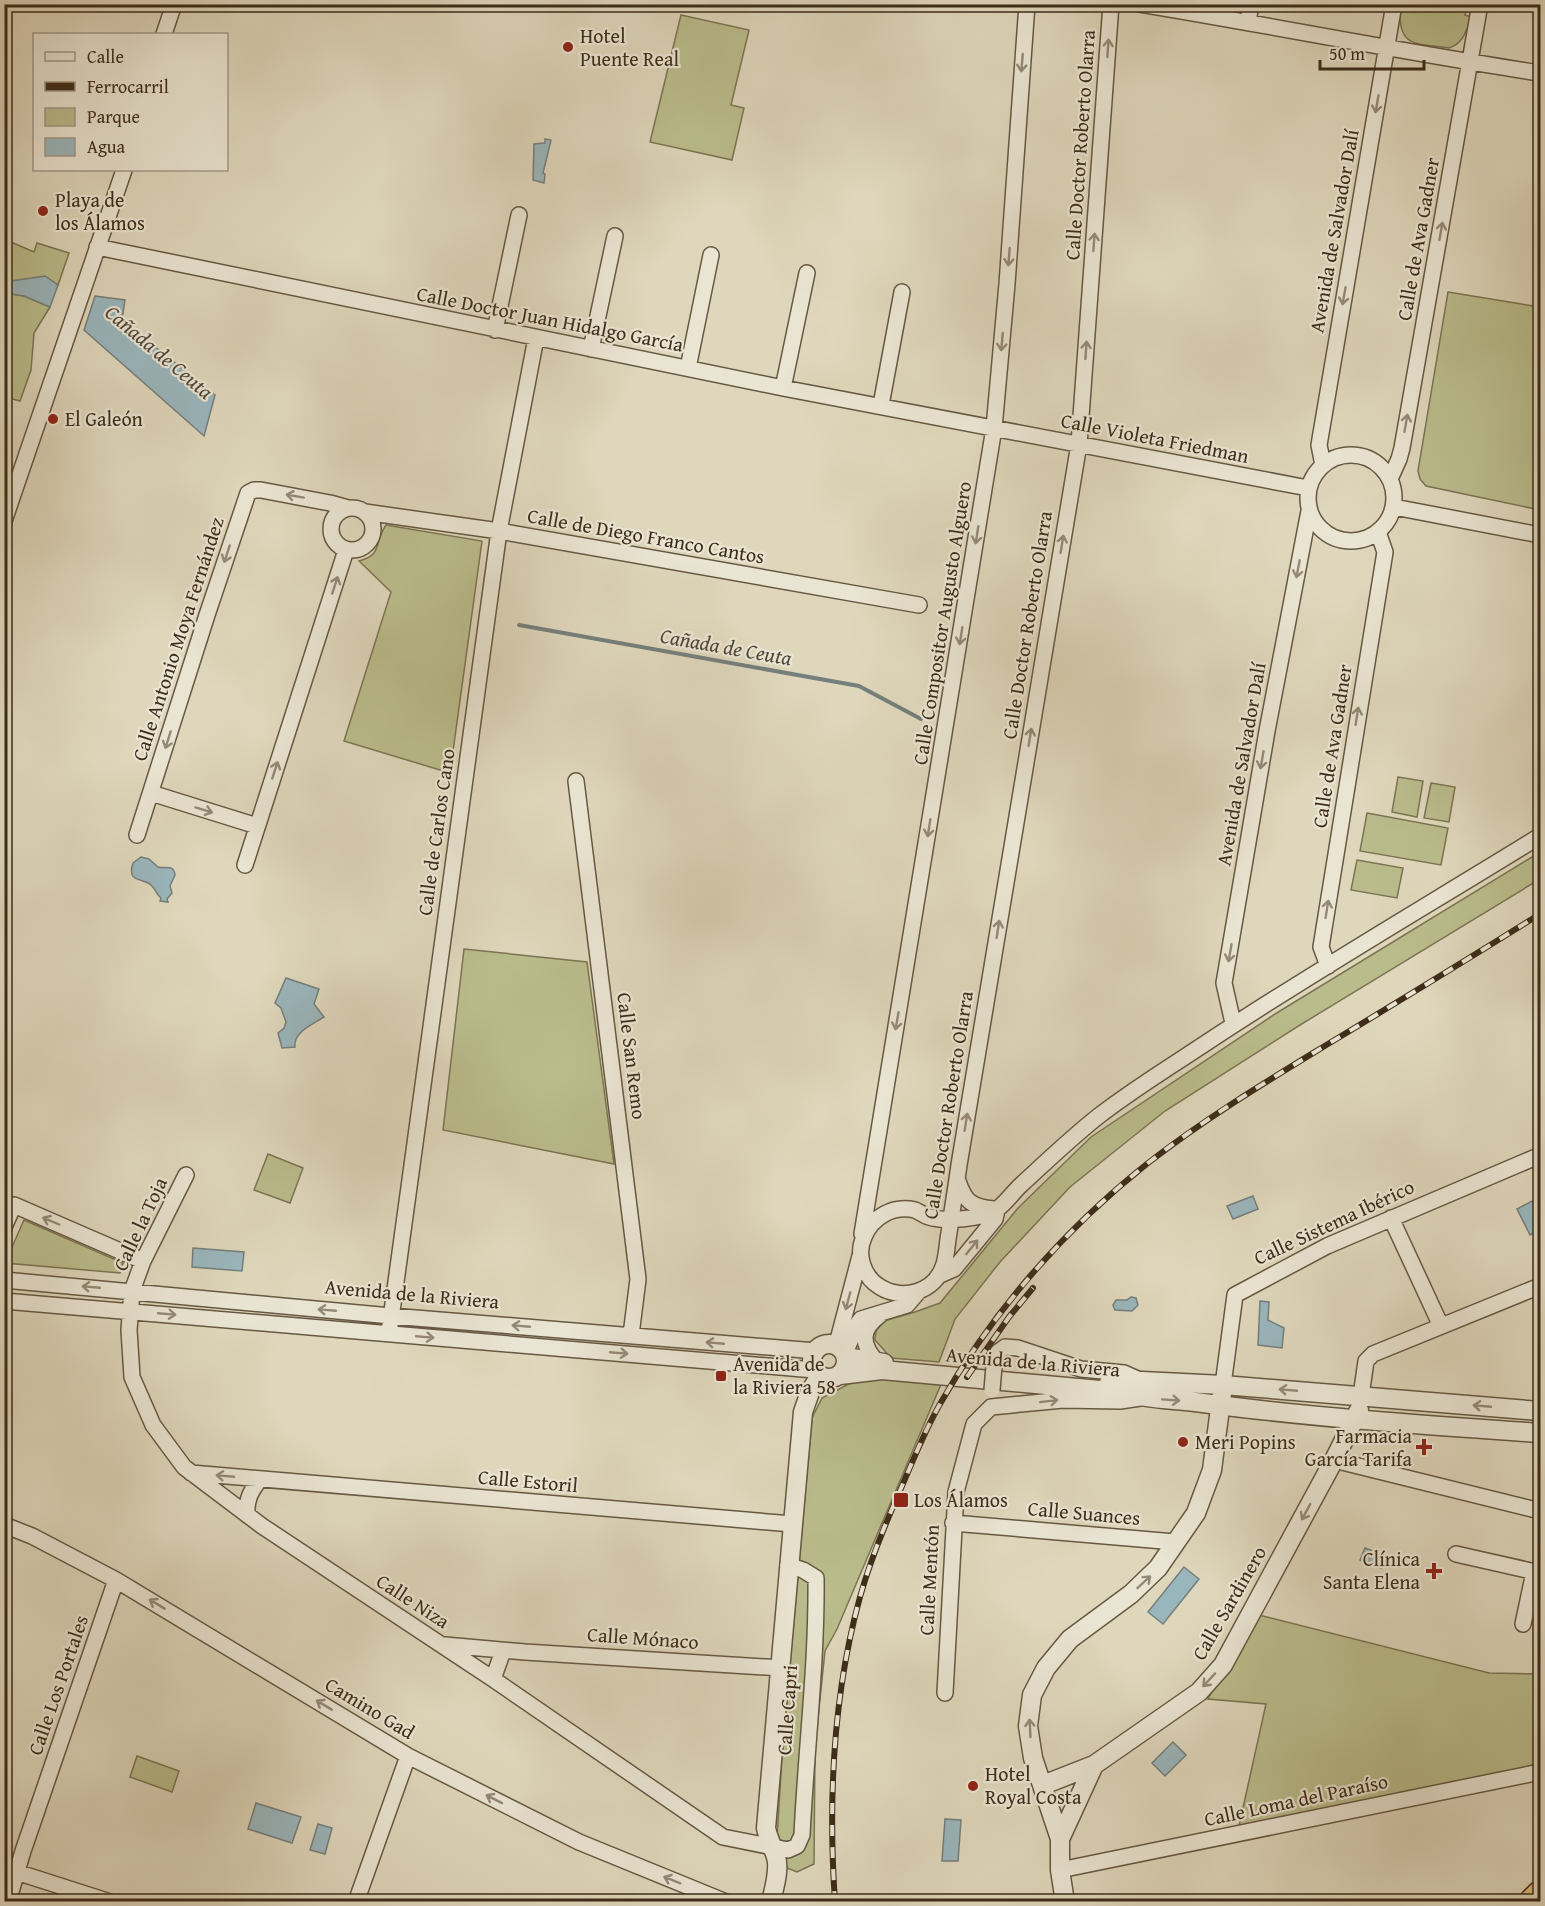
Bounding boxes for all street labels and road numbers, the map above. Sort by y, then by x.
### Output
street label: Calle Doctor Roberto Olarra [1057,28,1102,261]
street label: Avenida de Salvador Dalí [1301,127,1366,335]
street label: Calle de Ava Gadner [1389,155,1446,323]
street label: Calle Doctor Juan Hidalgo García [414,278,686,359]
street label: Calle Violeta Friedman [1059,405,1252,470]
street label: Calle Compositor Augusto Alguero [905,479,978,767]
street label: Calle de Diego Franco Cantos [525,500,767,571]
street label: Calle Doctor Roberto Olarra [994,508,1059,741]
street label: Calle Antonio Moya Fernández [124,513,231,765]
street label: Avenida de Salvador Dalí [1208,660,1273,868]
street label: Calle de Ava Gadner [1304,662,1359,830]
street label: Calle de Carlos Cano [409,747,462,917]
street label: Calle Doctor Roberto Olarra [915,988,980,1221]
street label: Calle San Remo [610,991,655,1121]
street label: Calle la Toja [105,1172,174,1275]
street label: Calle Sistema Ibérico [1249,1172,1419,1271]
street label: Avenida de la Riviera [324,1271,501,1316]
street label: Avenida de la Riviera [945,1339,1122,1384]
street label: Calle Estoril [477,1462,580,1499]
street label: Calle Suances [1027,1493,1142,1532]
street label: Calle Mentón [911,1524,946,1636]
street label: Calle Sardinero [1184,1540,1273,1665]
street label: Calle Niza [371,1566,456,1635]
street label: Calle Los Portales [20,1611,95,1759]
street label: Calle Mónaco [586,1619,700,1656]
street label: Calle Capri [769,1664,804,1756]
street label: Camino Gad [320,1669,421,1746]
street label: Calle Loma del Paraíso [1201,1766,1390,1833]

